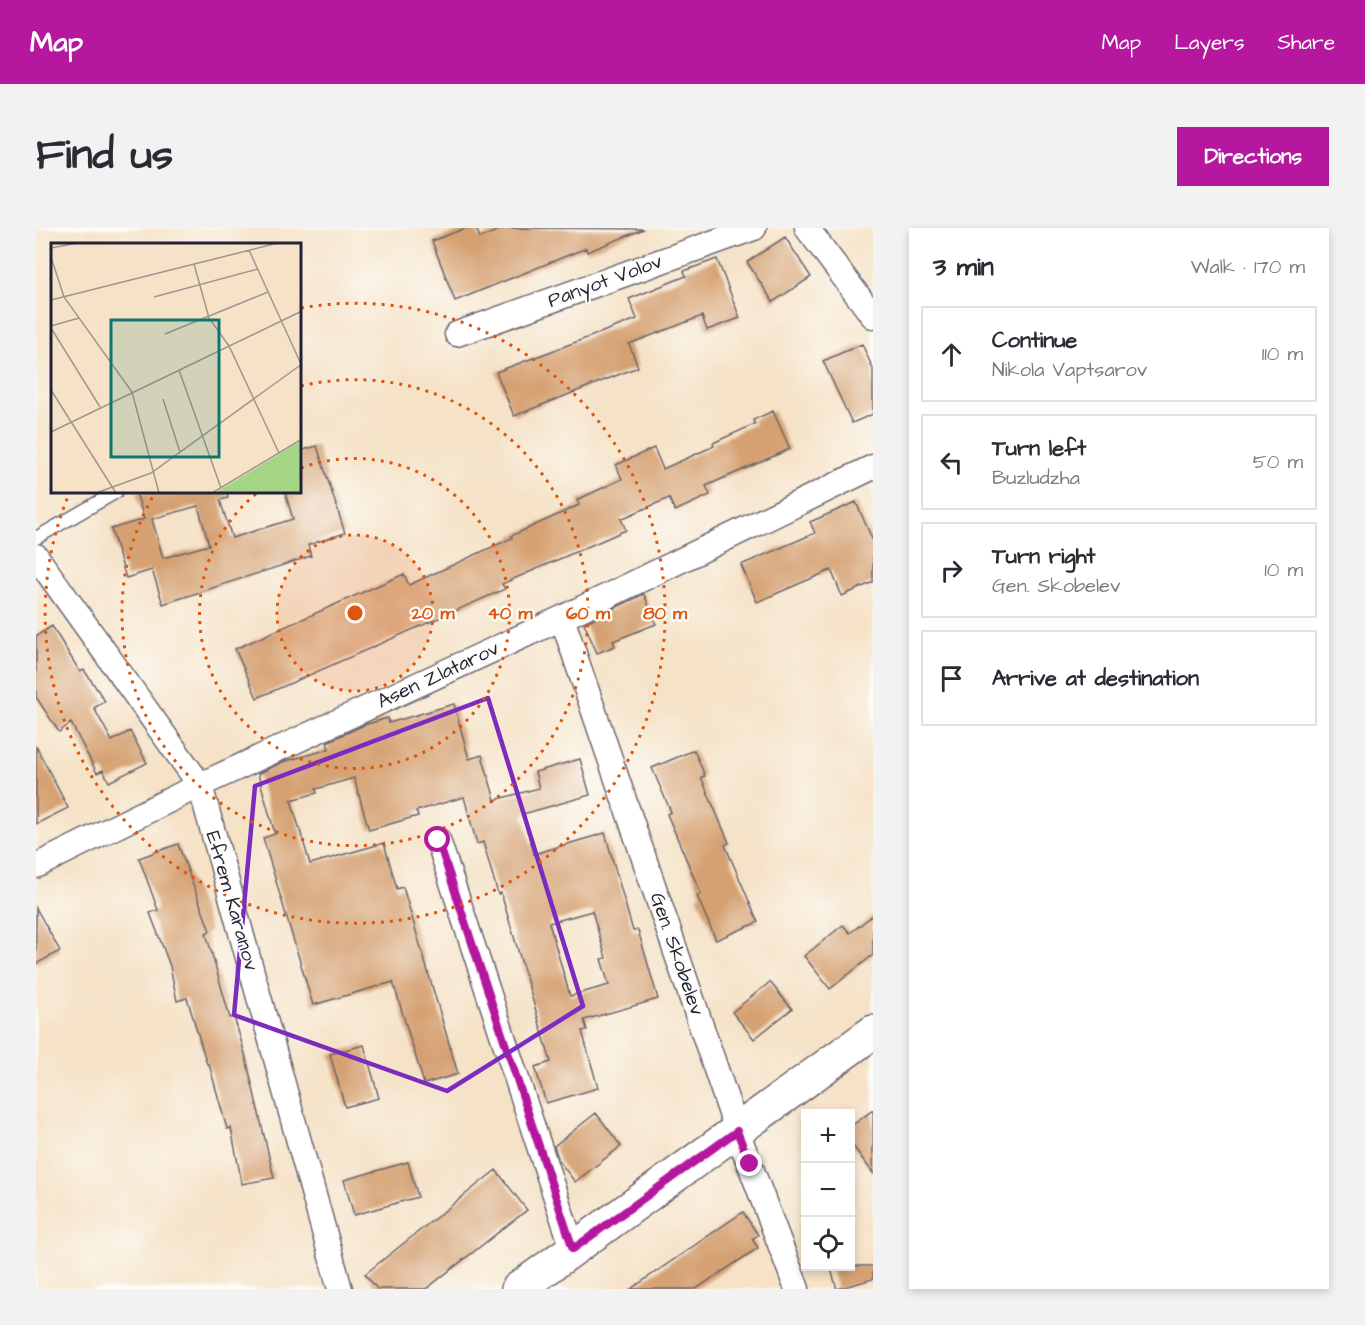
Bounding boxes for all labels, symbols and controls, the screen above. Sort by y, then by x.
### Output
text: Map [30,23,83,62]
text: Map [1101,28,1141,57]
text: Layers [1174,28,1244,57]
text: Share [1277,28,1335,57]
text: Find us [36,127,173,185]
button: Directions [1177,127,1329,186]
inset map [51,243,302,494]
street label: Panyot Volov [544,247,667,316]
text: 3 min [933,249,994,285]
text: Walk · 170 m [1191,253,1305,281]
text: Continue [992,325,1077,356]
icon: ahead [935,338,968,371]
text: 110 m [1262,340,1303,368]
text: Nikola Vaptsarov [992,356,1147,384]
text: Turn left [992,433,1086,464]
icon: left [935,446,968,479]
text: 50 m [1253,448,1303,476]
text: Buzludzha [992,464,1080,492]
text: Turn right [992,541,1095,572]
icon: right [935,554,968,587]
text: 10 m [1264,556,1303,584]
text: Gen. Skobelev [992,572,1120,600]
text: 20 m [411,601,455,626]
text: 40 m [488,601,533,626]
text: 60 m [566,601,611,626]
text: 80 m [643,601,688,626]
centre of rings [345,603,365,623]
street label: Asen Zlatarov [372,634,504,715]
icon: arrive [935,662,968,695]
text: Arrive at destination [992,663,1199,694]
route start [424,826,450,852]
street label: Efrem Karanov [199,828,266,975]
street label: Gen. Skobelev [643,889,711,1020]
map controls [801,1109,855,1271]
button: + [801,1109,855,1163]
route end [736,1150,762,1176]
button: − [801,1163,855,1217]
button: locate [801,1217,855,1271]

